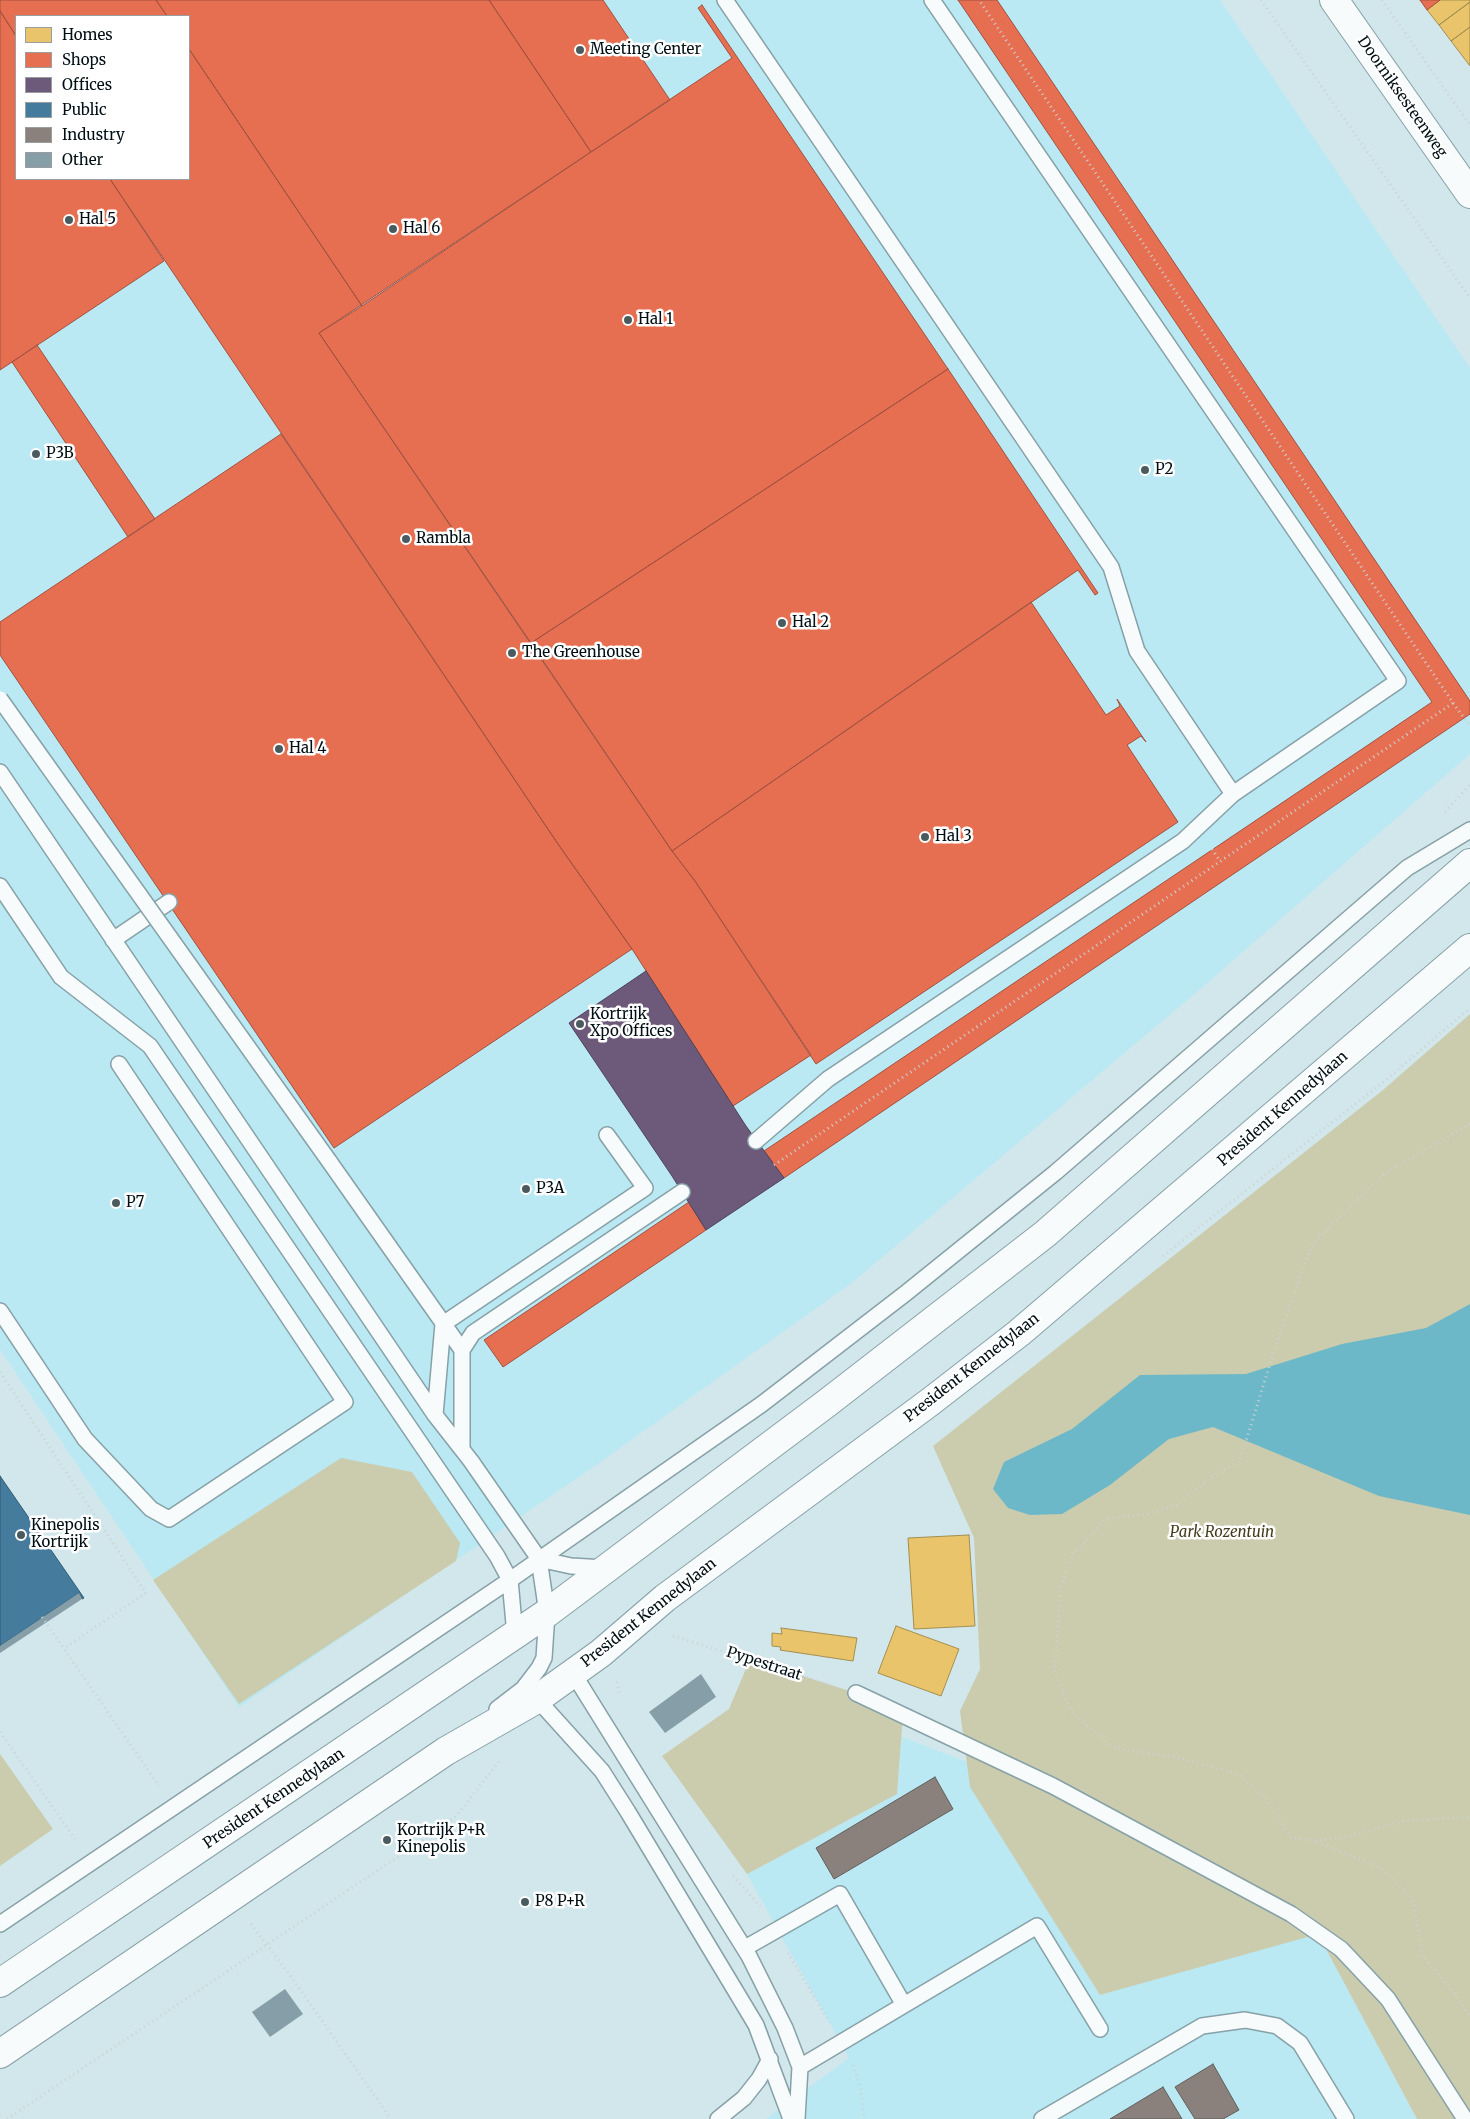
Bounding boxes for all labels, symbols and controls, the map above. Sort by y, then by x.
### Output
legend [15,15,190,180]
text: Homes [62,25,113,44]
street label: Doorniksesteenweg [1353,33,1451,161]
place label: Meeting Center [590,41,701,59]
marker: Meeting Center [574,44,586,56]
text: Shops [62,50,106,69]
text: Offices [62,75,112,94]
text: Public [62,100,107,119]
text: Industry [62,125,125,144]
text: Other [62,150,103,169]
place label: Hal 5 [79,211,116,229]
marker: Hal 5 [63,214,75,226]
place label: Hal 6 [403,220,440,238]
marker: Hal 6 [387,223,399,235]
place label: Hal 1 [638,311,673,329]
marker: Hal 1 [622,314,634,326]
place label: P3B [46,445,74,463]
marker: P3B [30,448,42,460]
place label: P2 [1155,461,1173,479]
marker: P2 [1139,464,1151,476]
place label: Rambla [416,530,471,548]
marker: Rambla [400,533,412,545]
place label: Hal 2 [792,614,829,632]
marker: Hal 2 [776,617,788,629]
place label: The Greenhouse [522,644,640,662]
marker: The Greenhouse [506,647,518,659]
place label: Hal 4 [289,740,327,758]
marker: Hal 4 [273,743,285,755]
place label: Hal 3 [935,828,972,846]
marker: Hal 3 [919,831,931,843]
place label: Kortrijk Xpo Offices [590,1006,672,1041]
marker: Kortrijk Xpo Offices [574,1018,586,1030]
street label: President Kennedylaan [1214,1048,1352,1170]
place label: P3A [536,1180,564,1198]
marker: P3A [520,1183,532,1195]
place label: P7 [126,1194,144,1212]
marker: P7 [110,1197,122,1209]
street label: President Kennedylaan [901,1310,1043,1426]
place label: Kinepolis Kortrijk [31,1517,99,1552]
park label: Park Rozentuin [1170,1524,1274,1542]
marker: Kinepolis Kortrijk [15,1529,27,1541]
street label: President Kennedylaan [578,1555,720,1671]
street label: Pypestraat [724,1643,804,1685]
street label: President Kennedylaan [200,1745,348,1853]
place label: Kortrijk P+R Kinepolis [397,1822,485,1857]
marker: Kortrijk P+R Kinepolis [381,1834,393,1846]
place label: P8 P+R [535,1893,585,1911]
marker: P8 P+R [519,1896,531,1908]

